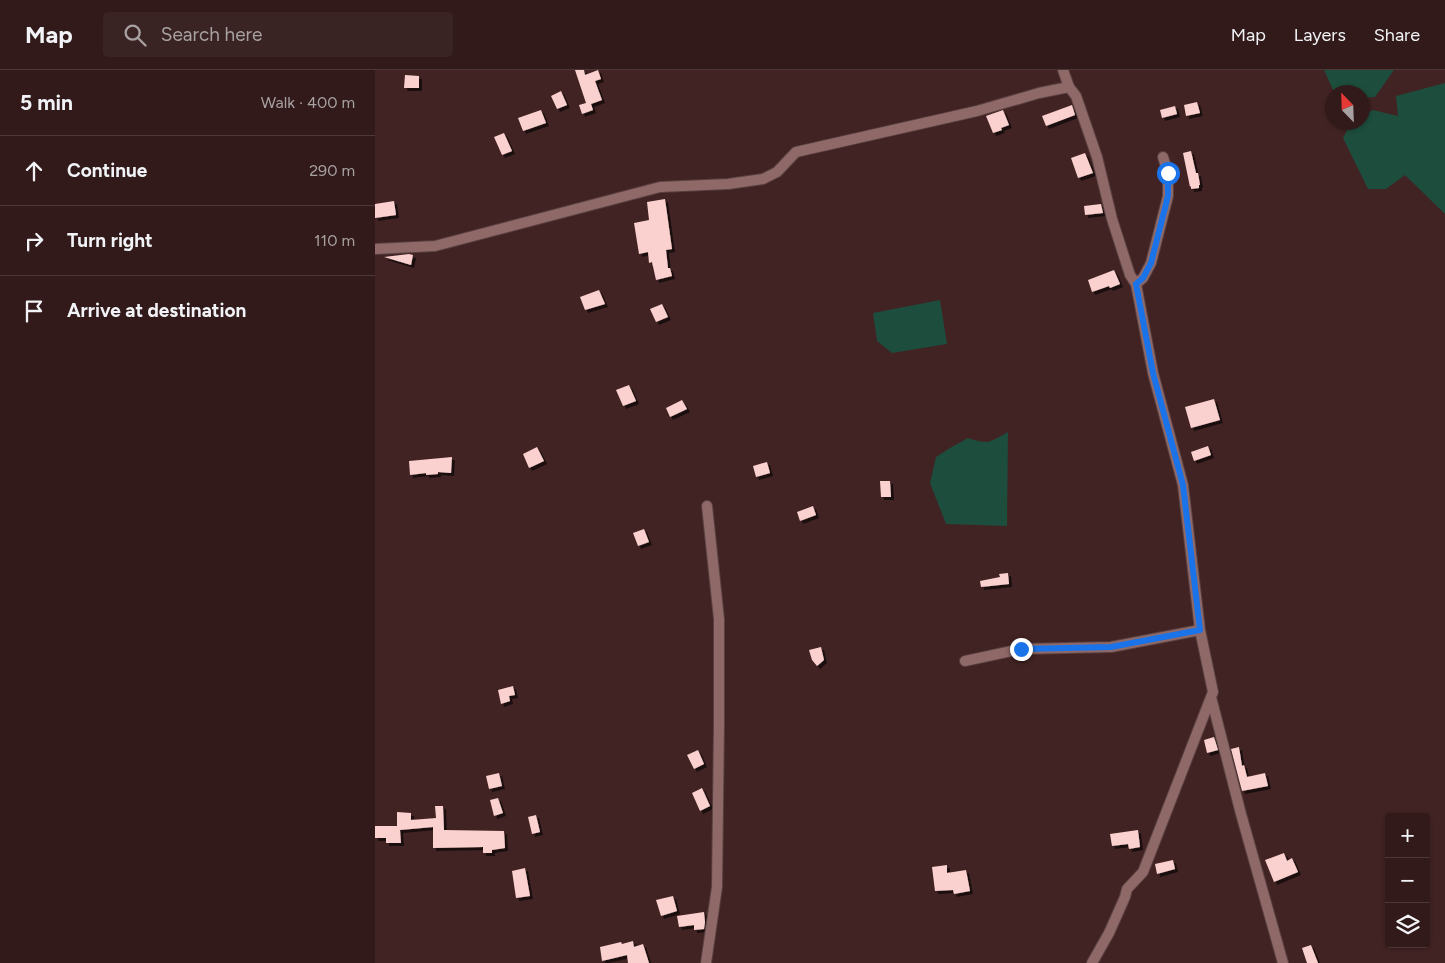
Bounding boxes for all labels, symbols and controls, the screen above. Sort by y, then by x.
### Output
search box [103,12,453,57]
text: Map [25,20,73,49]
icon: search [121,21,149,49]
text: Search here [161,23,262,46]
text: Map [1231,24,1266,46]
text: Layers [1294,24,1346,46]
text: Share [1374,24,1420,46]
north arrow [1325,85,1370,130]
text: 5 min [20,90,73,115]
text: Walk · 400 m [261,93,355,112]
icon: ahead [20,157,48,185]
text: Continue [67,159,147,182]
text: 290 m [309,161,355,180]
route start [1157,162,1180,185]
icon: right [20,227,48,255]
text: Turn right [67,229,153,252]
text: 110 m [314,231,355,250]
icon: arrive [20,297,48,325]
text: Arrive at destination [67,299,246,322]
route end [1010,638,1033,661]
map controls [1385,813,1430,948]
button: + [1385,813,1430,858]
button: − [1385,858,1430,903]
button: layers [1385,903,1430,948]

